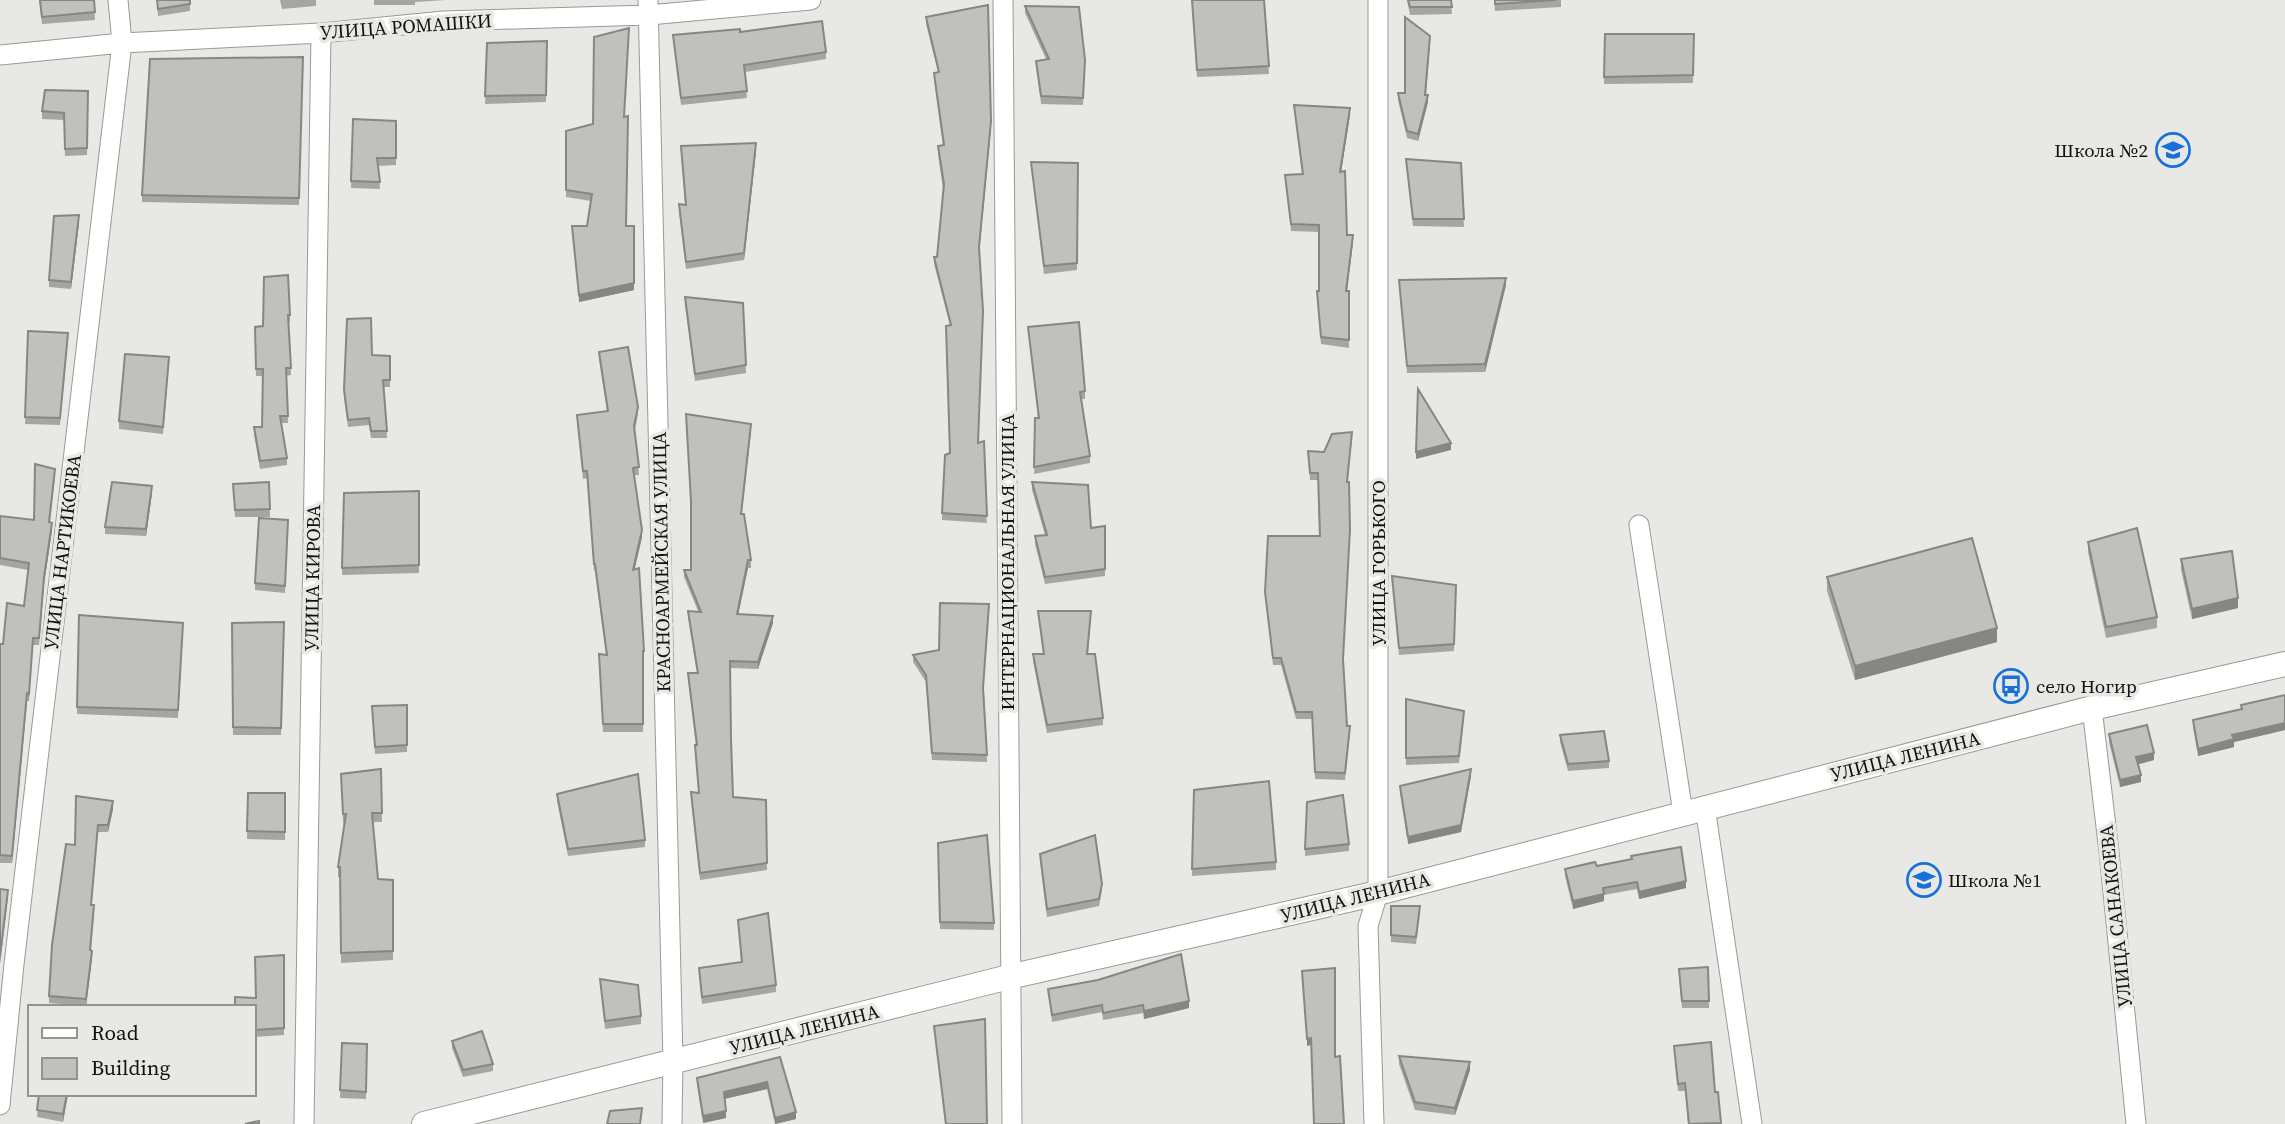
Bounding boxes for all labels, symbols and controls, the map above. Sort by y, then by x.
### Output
street label: УЛИЦА РОМАШКИ [319,7,493,45]
school or university icon: Школа №2 [2154,131,2192,169]
place label: Школа №2 [2054,137,2148,163]
street label: ИНТЕРНАЦИОНАЛЬНАЯ УЛИЦА [994,413,1020,710]
street label: КРАСНОАРМЕЙСКАЯ УЛИЦА [646,431,676,693]
street label: УЛИЦА НАРТИКОЕВА [37,452,87,651]
street label: УЛИЦА ГОРЬКОГО [1365,480,1391,646]
street label: УЛИЦА КИРОВА [298,504,326,652]
bus stop icon: село Ногир [1992,667,2030,705]
place label: село Ногир [2036,673,2137,699]
street label: УЛИЦА ЛЕНИНА [1827,725,1983,787]
street label: УЛИЦА САНАКОЕВА [2092,823,2138,1008]
school or university icon: Школа №1 [1905,861,1943,899]
street label: УЛИЦА ЛЕНИНА [1277,866,1433,928]
place label: Школа №1 [1948,867,2042,893]
street label: УЛИЦА ЛЕНИНА [726,998,882,1060]
legend [28,1005,256,1096]
text: Road [91,1018,139,1047]
text: Building [91,1053,170,1082]

